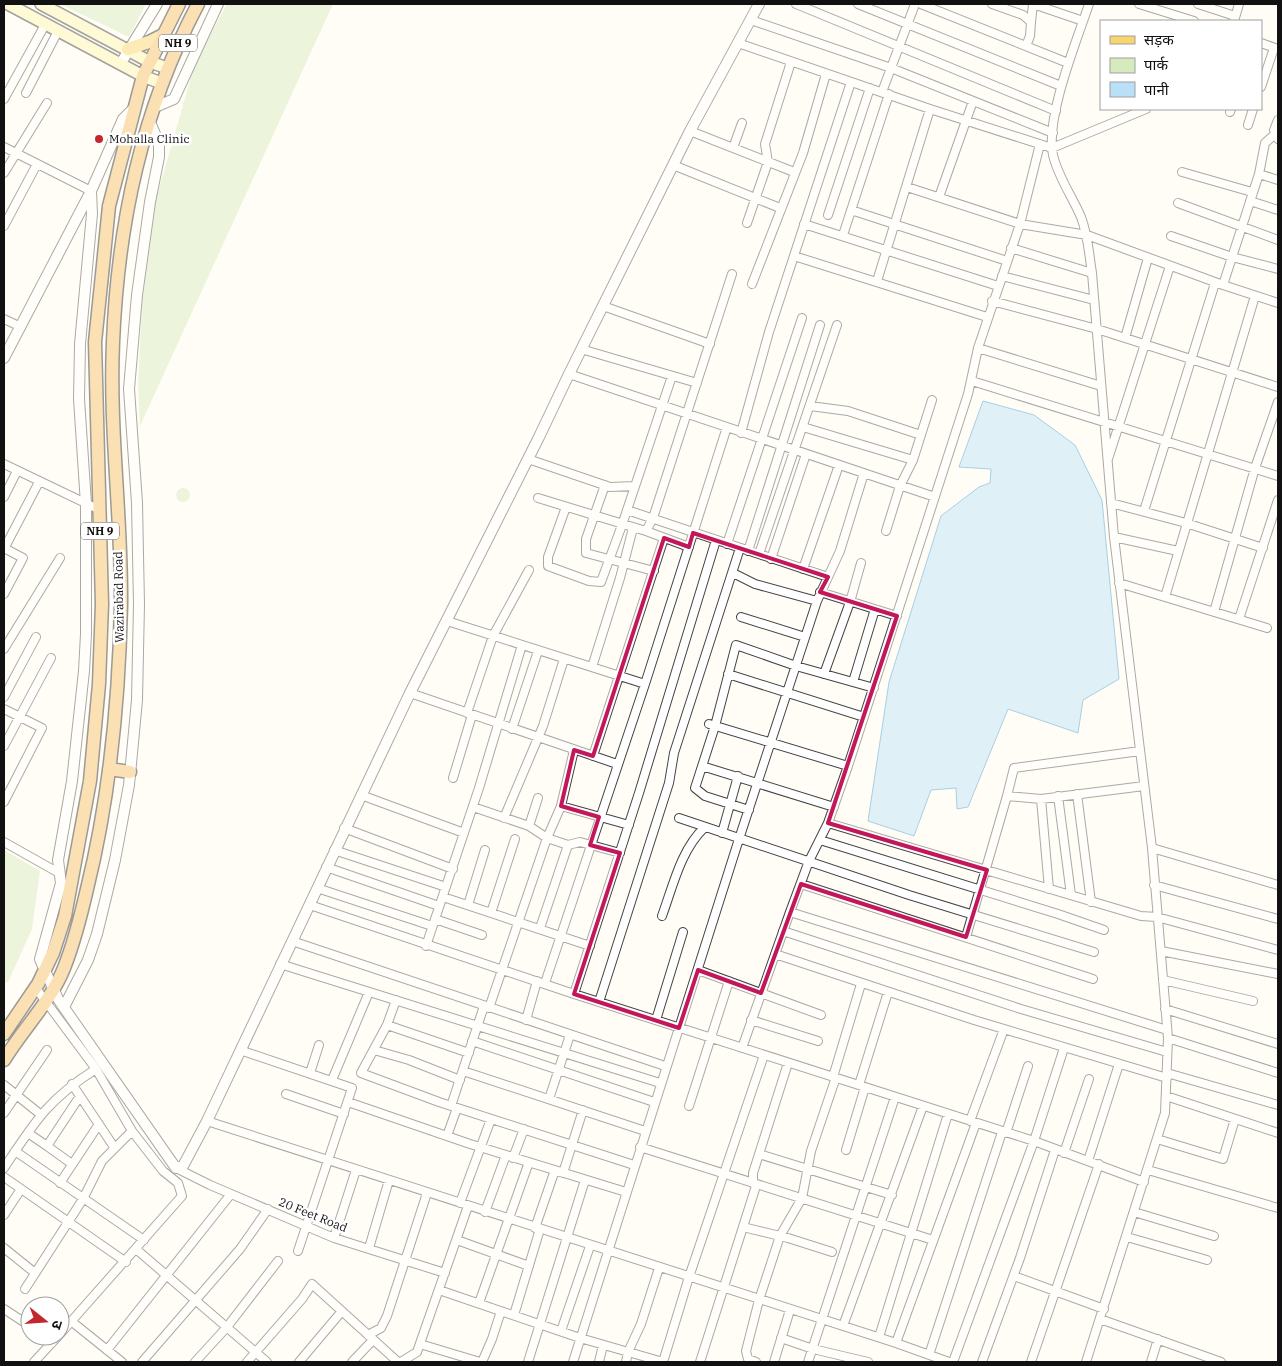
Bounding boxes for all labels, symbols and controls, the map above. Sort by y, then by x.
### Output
legend [1100,20,1262,110]
text: सड़क [1144,30,1174,49]
road number: NH 9 [159,34,197,52]
text: पार्क [1144,55,1168,74]
text: पानी [1144,80,1170,99]
place label: Mohalla Clinic [109,131,190,146]
marker: Mohalla Clinic [93,133,105,145]
road number: NH 9 [81,522,119,540]
street label: Wazirabad Road [110,551,127,643]
street label: 20 Feet Road [277,1194,350,1235]
north arrow [20,1296,70,1346]
text: उ [47,1318,67,1332]

